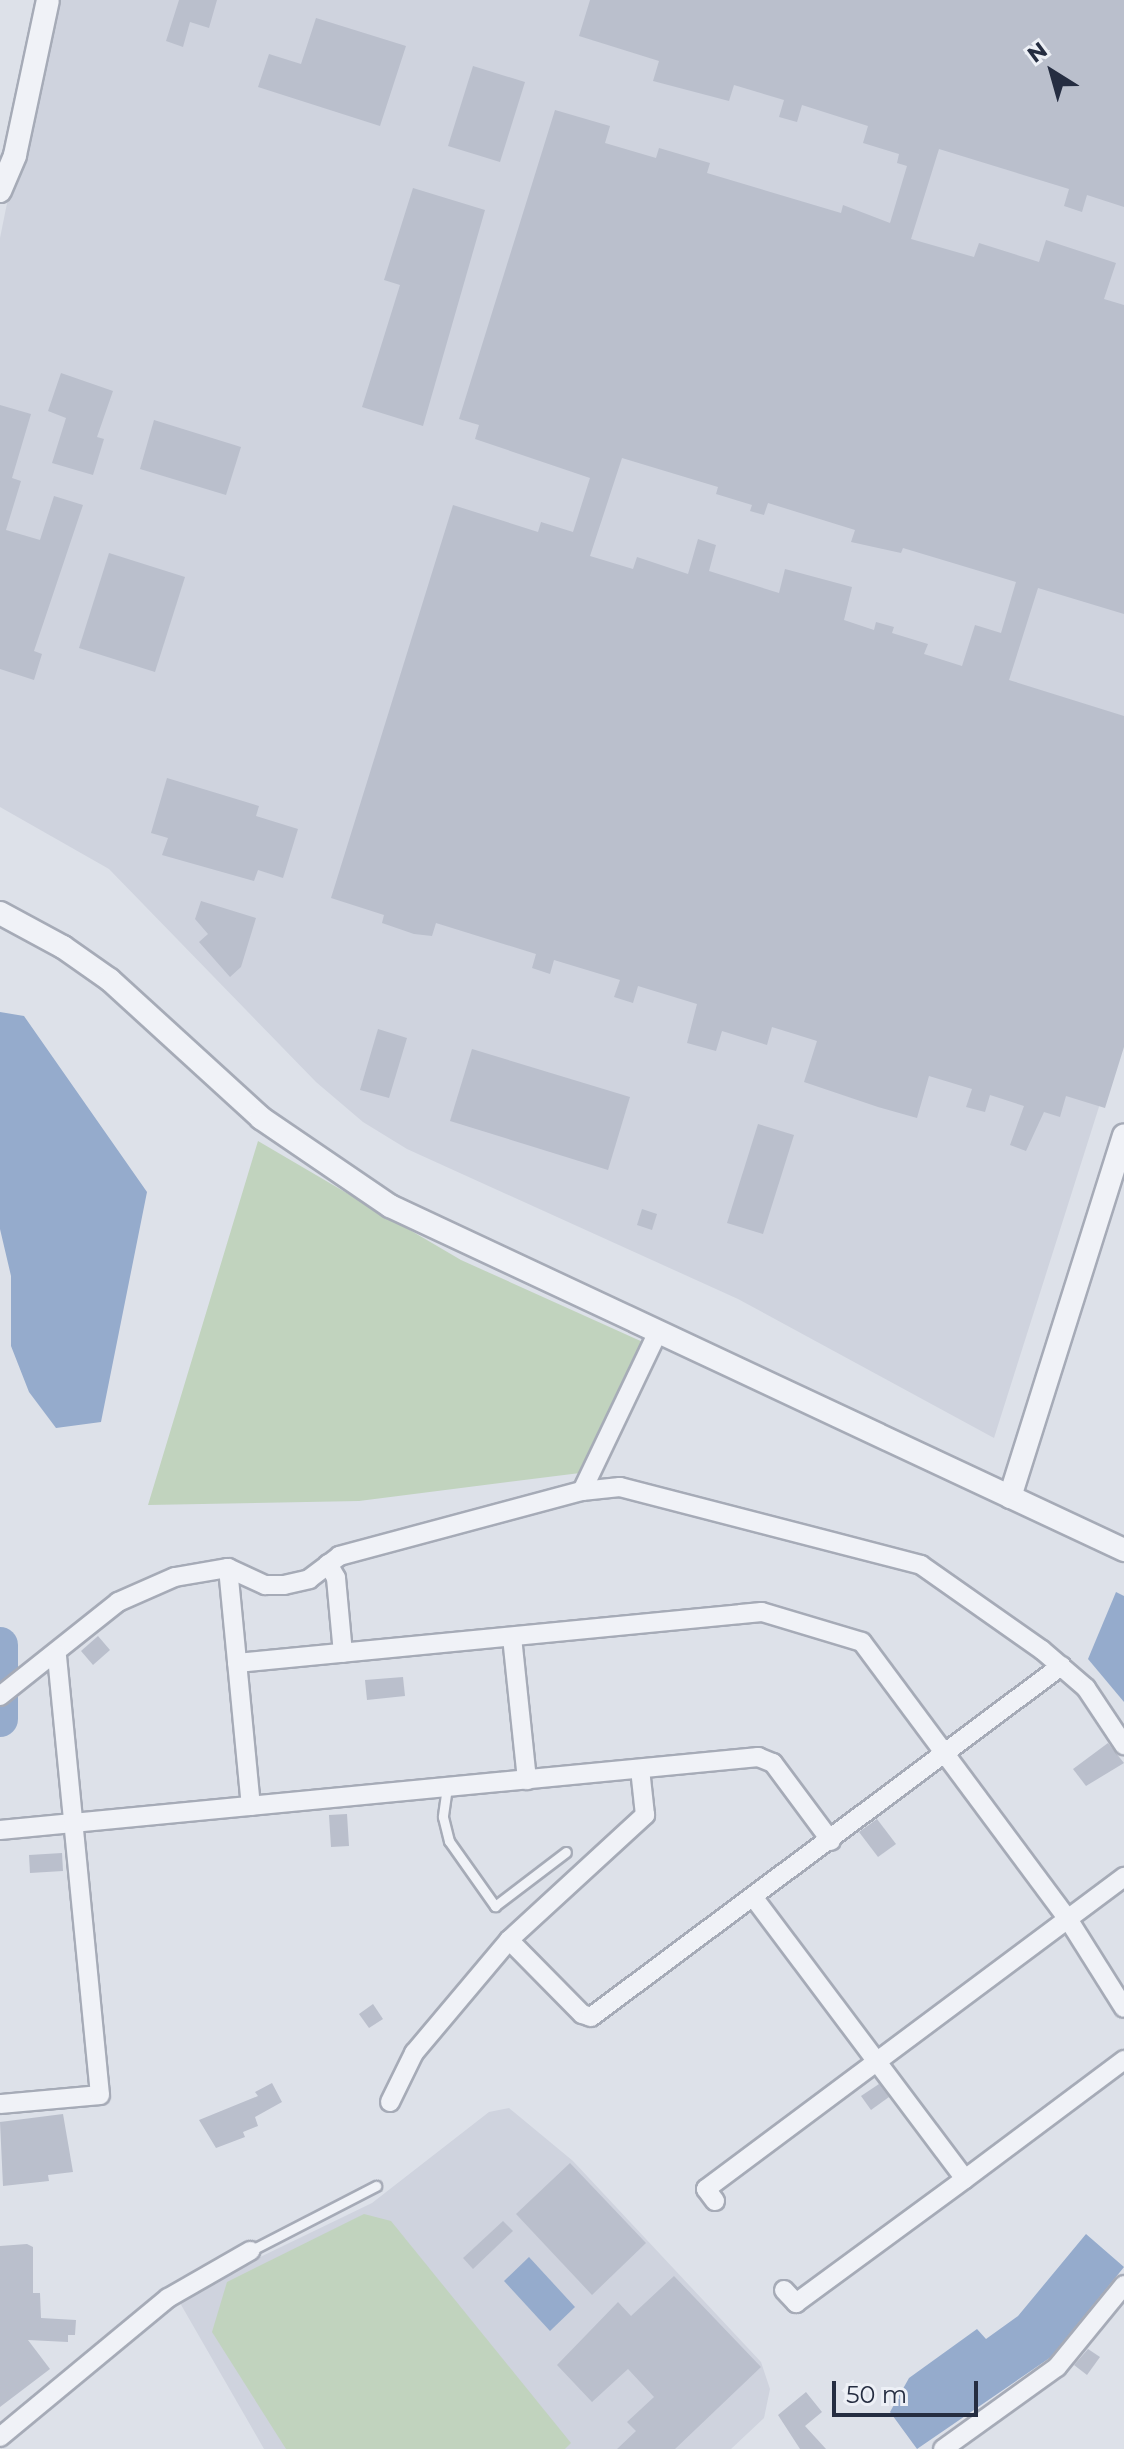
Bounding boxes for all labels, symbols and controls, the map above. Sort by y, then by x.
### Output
north arrow [1012,32,1092,112]
text: N [1022,36,1052,69]
scale bar [836,2365,982,2415]
text: 50 m [846,2380,907,2409]

